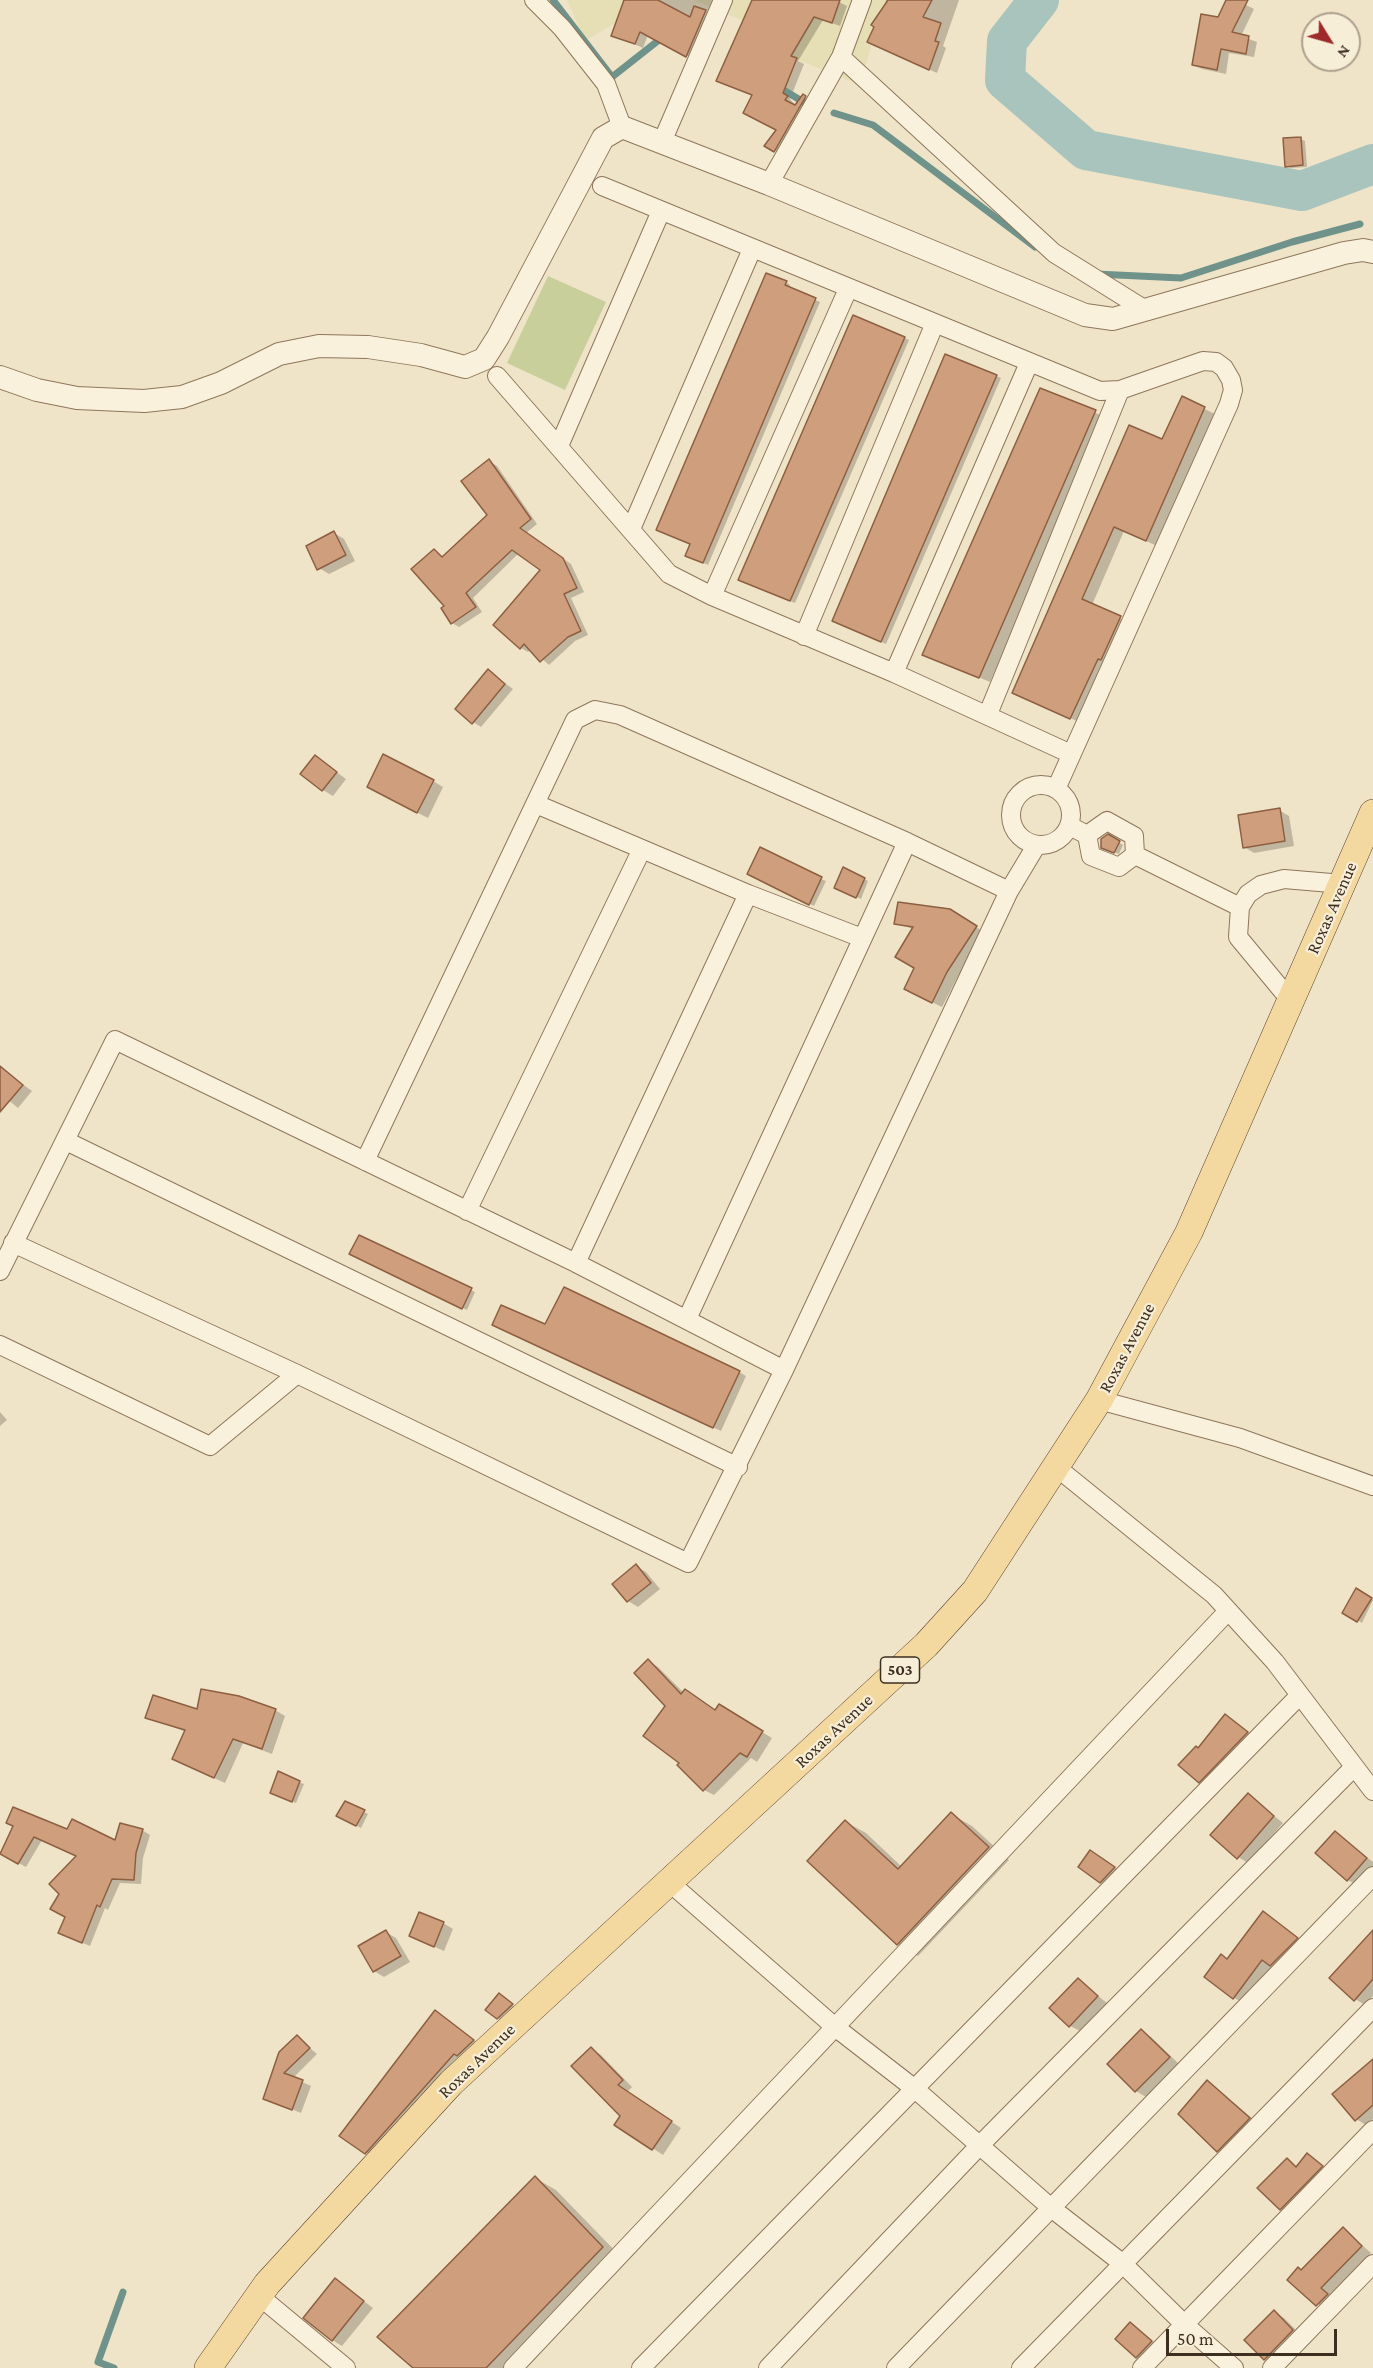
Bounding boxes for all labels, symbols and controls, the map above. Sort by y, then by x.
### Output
north arrow [1301,12,1361,72]
text: N [1334,42,1354,61]
street label: Roxas Avenue [1302,859,1362,957]
street label: Roxas Avenue [1094,1299,1160,1397]
road number: 503 [880,1657,920,1683]
street label: Roxas Avenue [791,1689,877,1773]
street label: Roxas Avenue [434,2019,520,2103]
scale bar [1169,2317,1340,2355]
text: 50 m [1177,2329,1214,2349]

